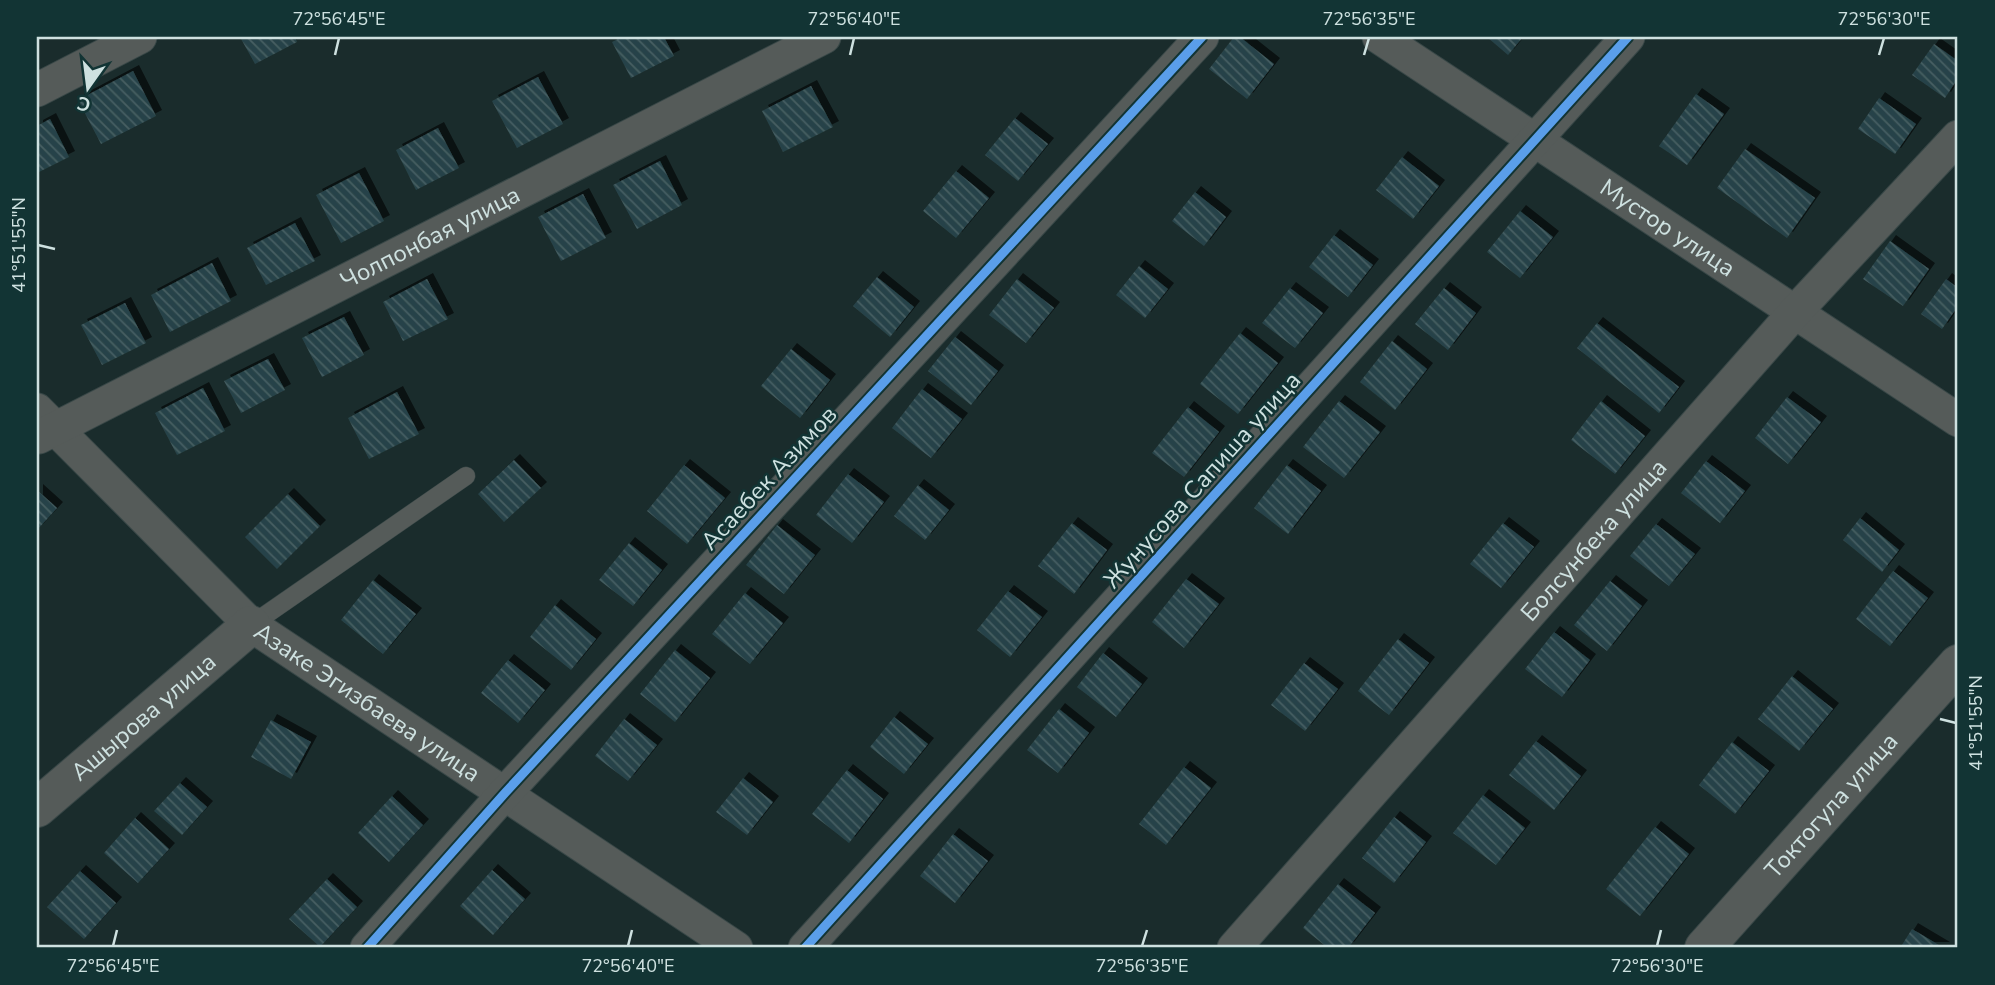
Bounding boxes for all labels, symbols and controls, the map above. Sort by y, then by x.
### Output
text: 72°56'45"E [293,7,386,31]
text: 72°56'40"E [808,7,901,31]
text: 72°56'35"E [1323,7,1416,31]
text: 72°56'30"E [1838,7,1931,31]
north arrow [52,52,122,122]
text: С [75,89,94,118]
street label: Мустор улица [1594,172,1741,284]
street label: Чолпонбая улица [335,179,525,297]
text: 41°51'55"N [7,197,31,293]
street label: Жунусова Сапиша улица [1096,365,1308,595]
street label: Асаебек Азимов [694,399,844,557]
street label: Болсунбека улица [1514,452,1674,628]
street label: Азаке Эгизбаева улица [248,615,487,789]
street label: Ашырова улица [64,646,223,788]
text: 41°51'55"N [1964,675,1988,771]
street label: Токтогула улица [1758,726,1905,885]
text: 72°56'45"E [67,954,160,978]
text: 72°56'40"E [582,954,675,978]
text: 72°56'35"E [1096,954,1189,978]
text: 72°56'30"E [1611,954,1704,978]

